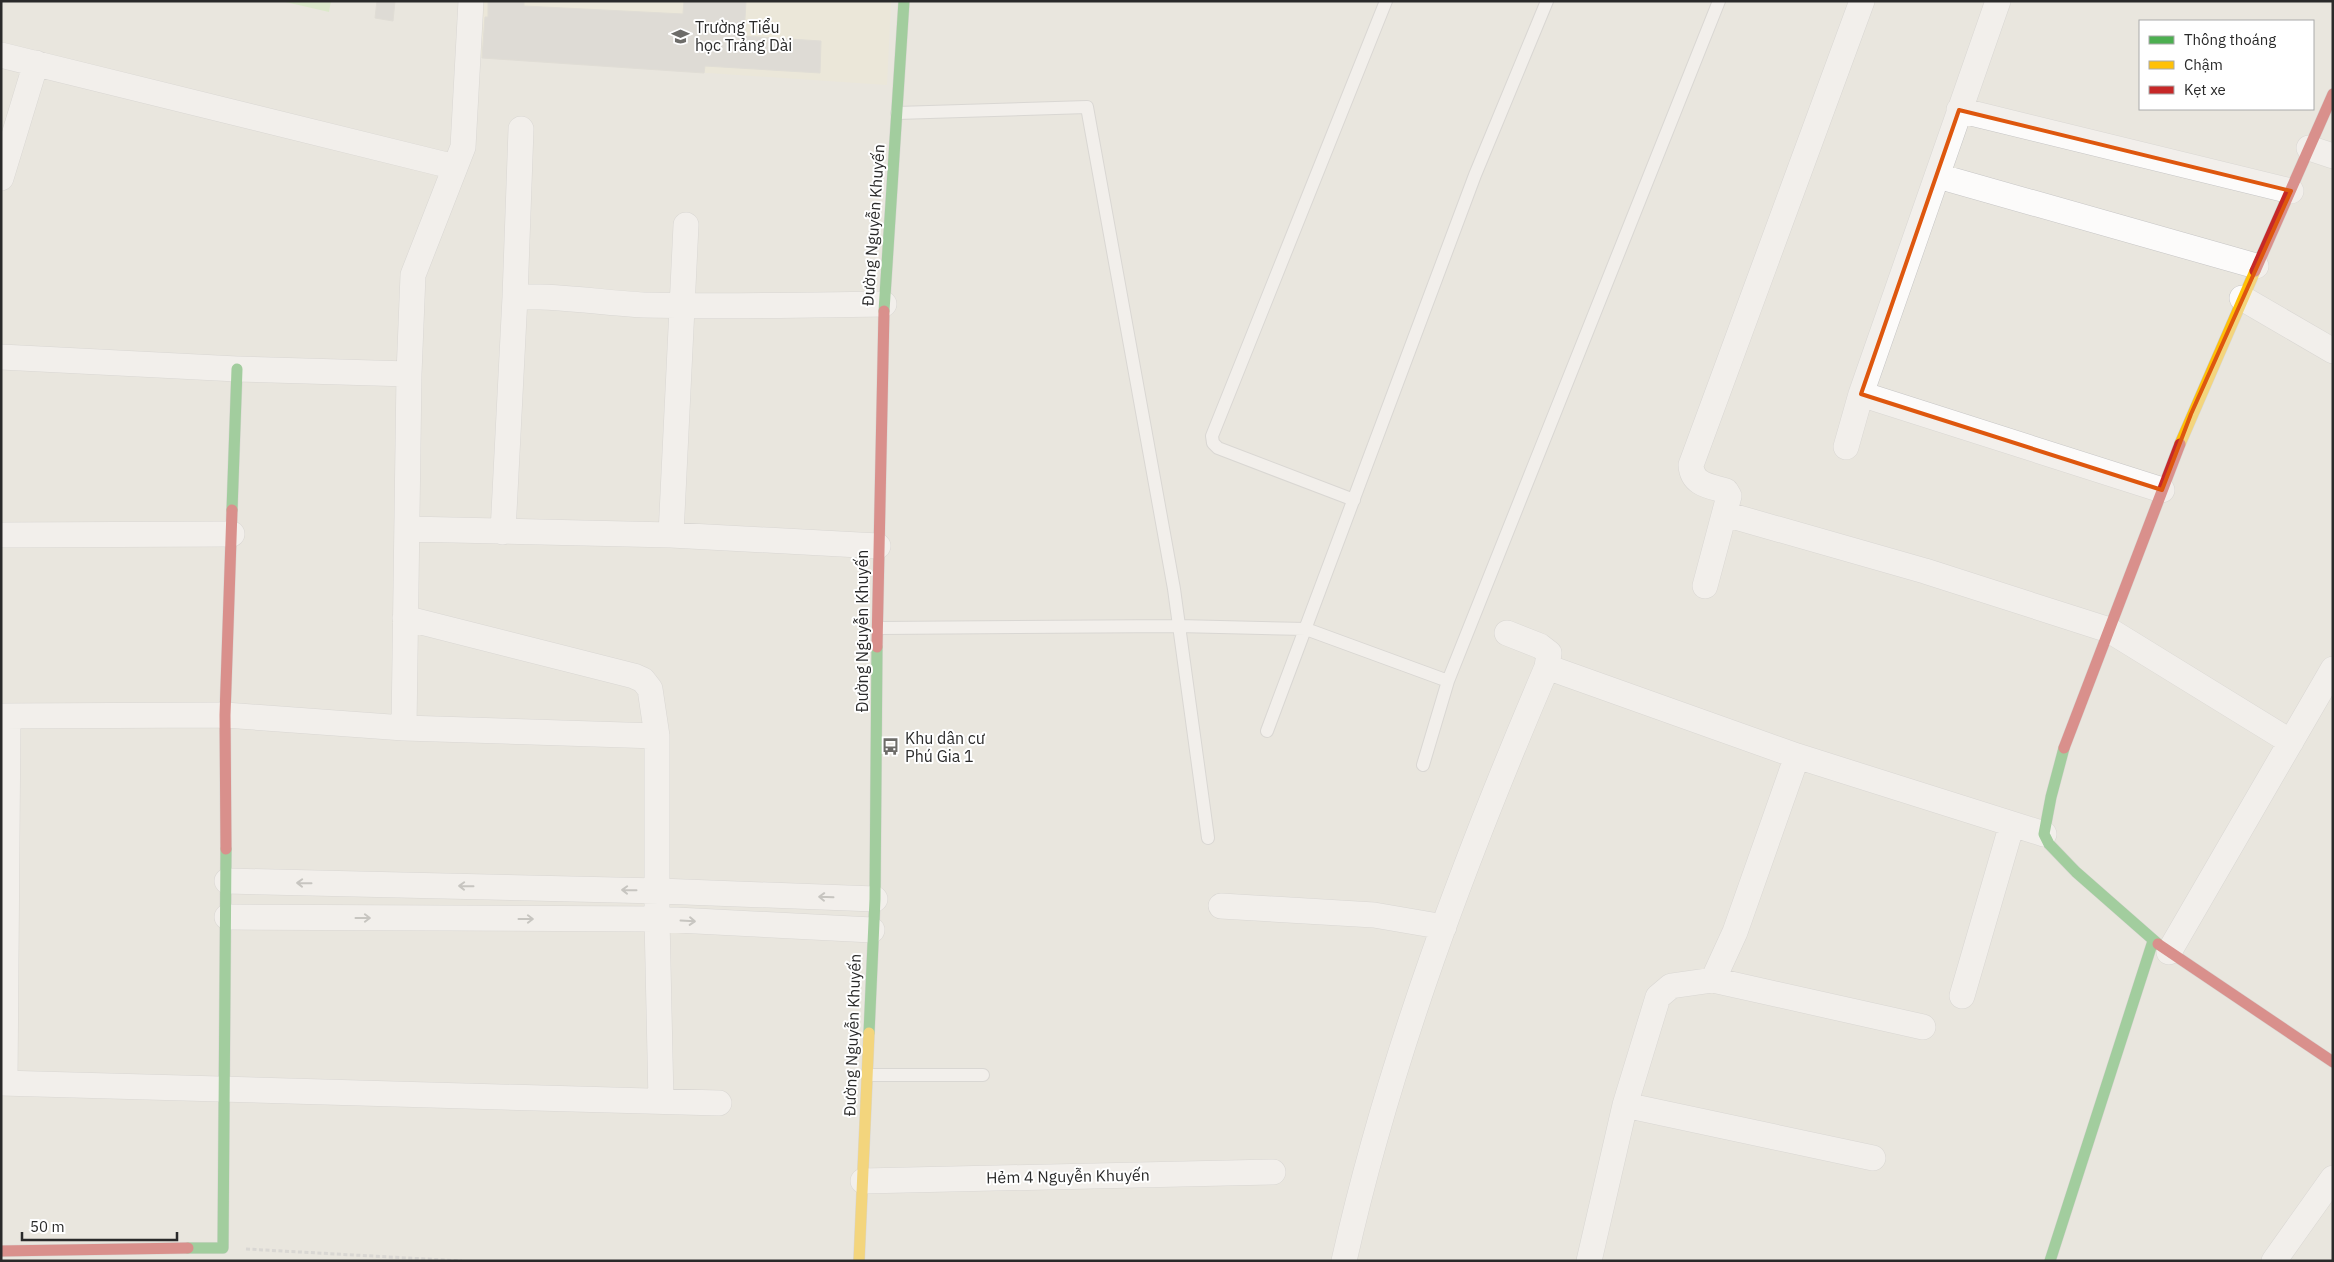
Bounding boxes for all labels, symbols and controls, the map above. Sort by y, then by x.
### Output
place label: Trường Tiểu học Trảng Dài [695,17,792,55]
legend [2139,20,2314,110]
school or university icon: Trường Tiểu học Trảng Dài [671,26,691,46]
text: Thông thoáng [2184,30,2276,49]
text: Chậm [2184,55,2223,74]
text: Kẹt xe [2184,80,2226,99]
street label: Đường Nguyễn Khuyến [857,143,889,307]
street label: Đường Nguyễn Khuyến [852,550,872,712]
place label: Khu dân cư Phú Gia 1 [905,728,986,766]
bus stop icon: Khu dân cư Phú Gia 1 [881,737,901,757]
one-way arrow [296,878,312,888]
one-way arrow [459,882,475,891]
one-way arrow [621,885,637,895]
one-way arrow [818,893,834,902]
one-way arrow [355,913,371,923]
one-way arrow [518,914,534,923]
one-way arrow [680,916,696,925]
street label: Đường Nguyễn Khuyến [839,953,865,1117]
street label: Hẻm 4 Nguyễn Khuyến [986,1165,1150,1187]
scale bar [22,1210,178,1242]
text: 50 m [30,1217,65,1236]

